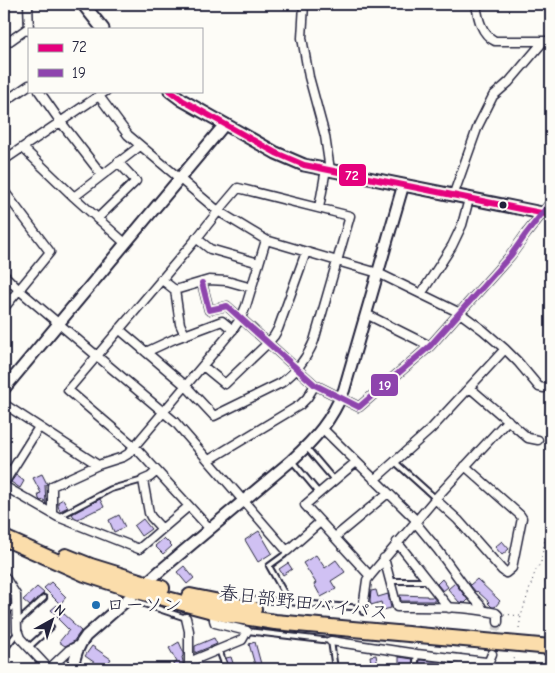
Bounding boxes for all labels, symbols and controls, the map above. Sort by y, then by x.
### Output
legend [28,28,202,92]
text: 72 [72,38,87,56]
text: 19 [72,64,86,82]
line badge: 72 [338,163,367,187]
text: 72 [345,167,359,184]
unlabelled marker [498,200,508,210]
line badge: 19 [370,373,399,397]
text: 19 [379,377,391,394]
street label: 春日部野田バイパス [218,582,390,624]
place label: ローソン [106,594,182,616]
north arrow [28,596,78,646]
marker: ローソン [90,599,102,611]
text: N [51,601,69,620]

